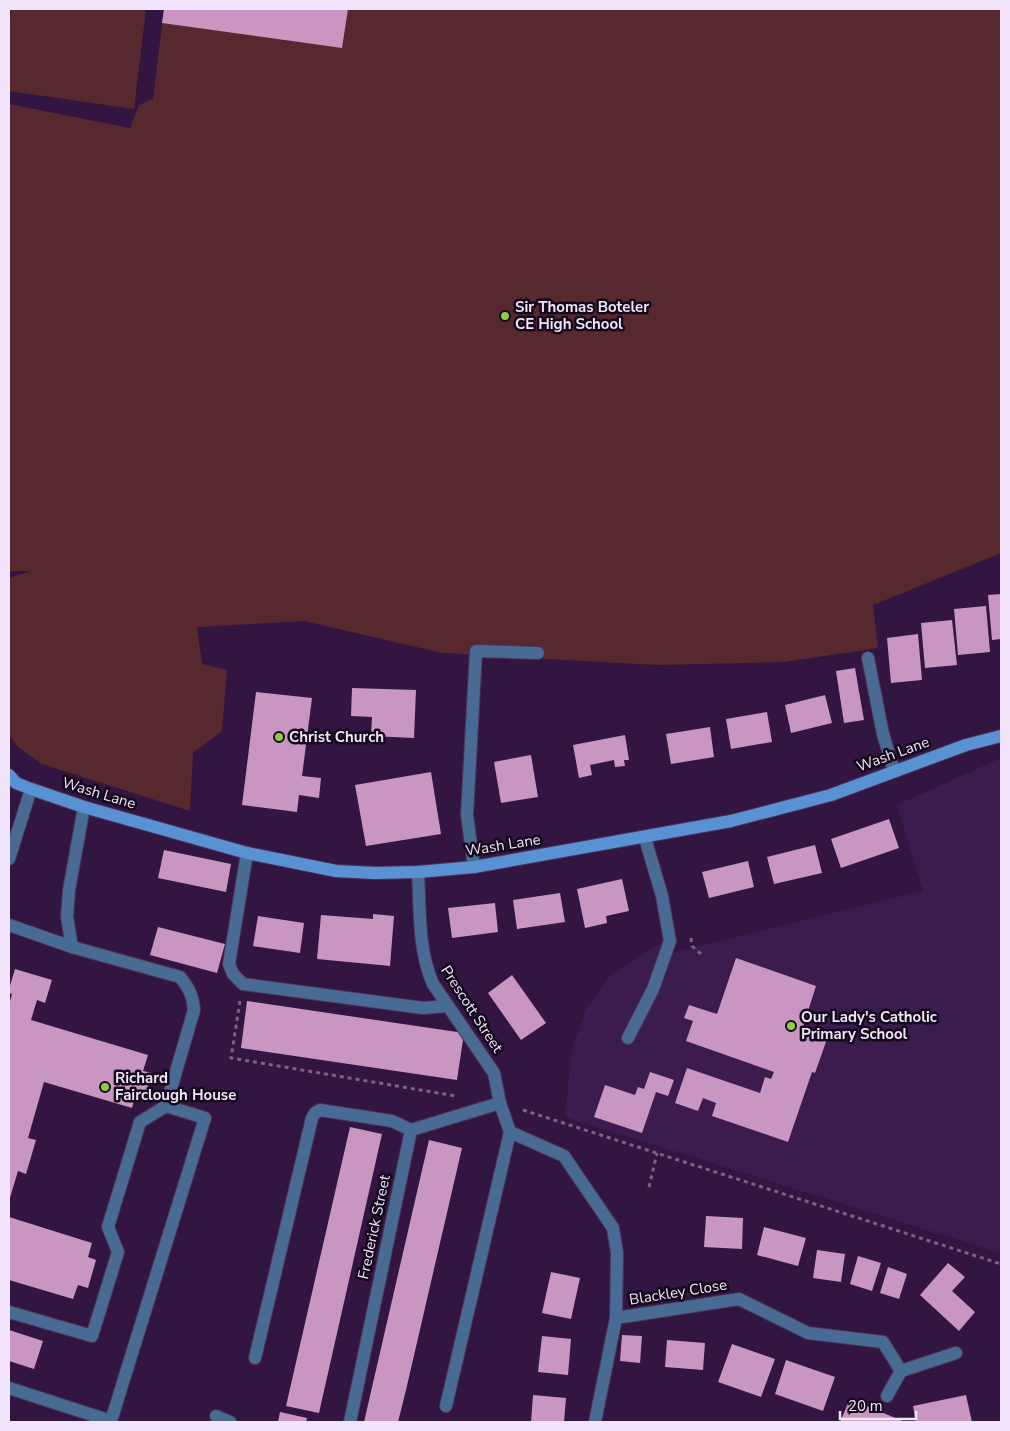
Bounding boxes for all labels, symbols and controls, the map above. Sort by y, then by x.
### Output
place label: Sir Thomas Boteler CE High School [515,297,649,334]
marker: Sir Thomas Boteler CE High School [499,310,511,322]
place label: Christ Church [289,727,384,747]
marker: Christ Church [273,731,285,743]
street label: Wash Lane [854,732,932,776]
street label: Wash Lane [60,772,138,814]
street label: Wash Lane [464,829,542,861]
street label: Prescott Street [436,962,508,1057]
place label: Our Lady's Catholic Primary School [801,1007,937,1044]
marker: Our Lady's Catholic Primary School [785,1020,797,1032]
place label: Richard Fairclough House [115,1068,236,1105]
marker: Richard Fairclough House [99,1081,111,1093]
street label: Frederick Street [353,1172,395,1281]
street label: Blackley Close [628,1274,728,1310]
scale bar [840,1388,916,1420]
text: 20 m [848,1396,883,1416]

